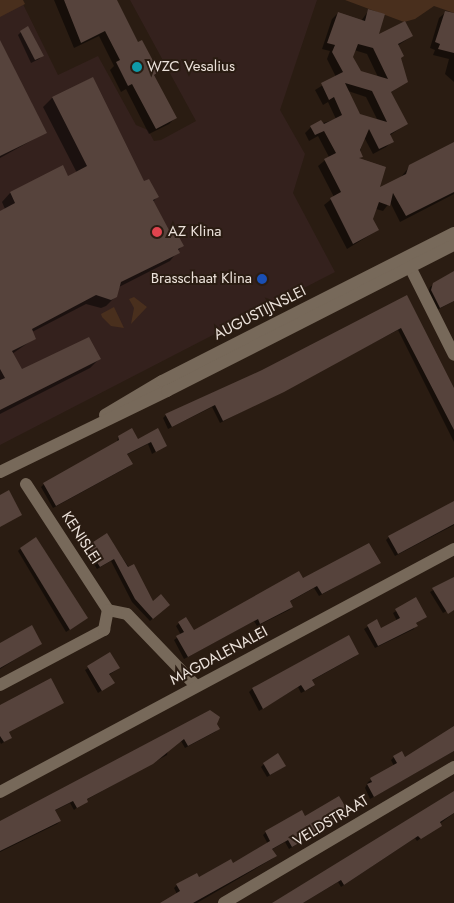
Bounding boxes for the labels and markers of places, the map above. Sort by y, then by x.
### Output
place label: WZC Vesalius [147,58,235,76]
marker: WZC Vesalius [131,61,143,73]
place label: AZ Klina [168,223,221,241]
marker: AZ Klina [150,225,164,239]
place label: Brasschaat Klina [151,270,252,288]
marker: Brasschaat Klina [256,273,268,285]

